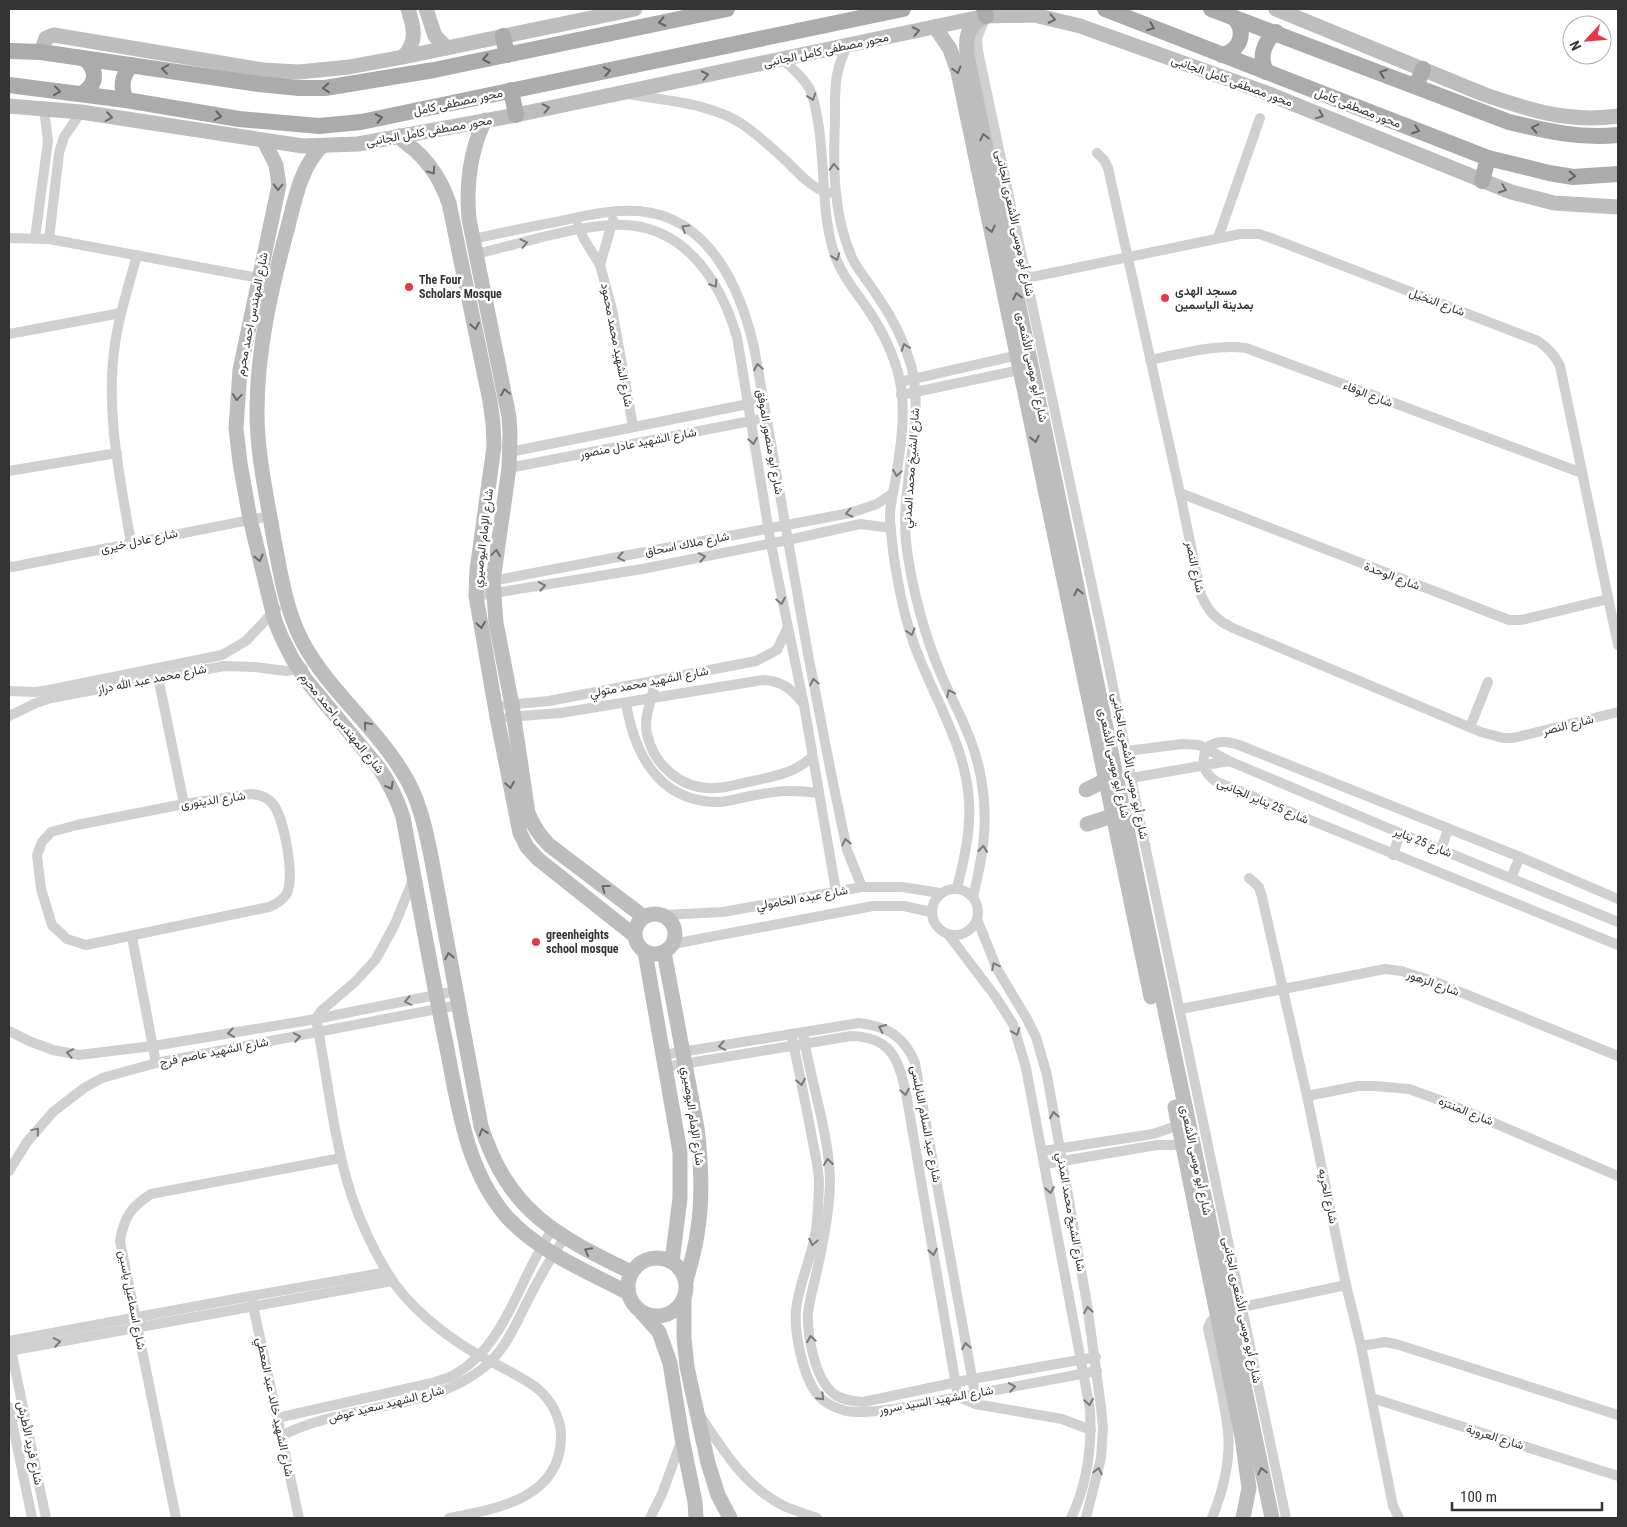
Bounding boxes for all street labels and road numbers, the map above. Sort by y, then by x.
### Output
street label: محور مصطفى كامل الجانبى [762,30,890,71]
street label: محور مصطفى كامل الجانبى [1169,53,1294,110]
street label: محور مصطفى كامل [1313,85,1403,132]
street label: محور مصطفى كامل [412,86,504,119]
street label: محور مصطفى كامل الجانبى [365,113,493,150]
street label: شارع أبو موسى الأشعرى الجانبى [991,149,1037,298]
street label: شارع المهندس احمد محرم [233,251,273,377]
street label: شارع الشهيد محمد محمود [596,282,636,408]
street label: شارع النخيل [1407,285,1467,321]
street label: شارع أبو موسى الأشعرى [1012,311,1050,424]
street label: شارع الوفاء [1341,378,1395,412]
street label: شارع ابو منصور الموفق [752,388,786,496]
street label: شارع الشيخ محمد المدني [900,407,925,529]
street label: شارع الشهيد عادل منصور [578,425,698,463]
street label: شارع الإمام البوصيري [470,488,499,589]
street label: شارع عادل خيرى [99,526,179,558]
street label: شارع ملاك اسحاق [644,529,731,561]
street label: شارع النصر [1181,539,1207,594]
street label: شارع الوحدة [1361,559,1422,595]
street label: شارع محمد عبد الله دراز [95,662,208,699]
street label: شارع الشهيد محمد متولي [588,664,710,703]
street label: شارع المهندس احمد محرم [295,670,387,777]
street label: شارع أبو موسى الأشعرى الجانبى [1107,692,1151,841]
street label: شارع أبو موسى الأشعرى [1094,707,1132,820]
street label: شارع النصر [1540,712,1595,740]
street label: شارع 25 يناير الجانبى [1214,775,1311,828]
street label: شارع الدينورى [180,789,247,813]
street label: شارع 25 يناير [1390,824,1454,862]
street label: شارع عبده الحامولي [755,883,849,916]
street label: شارع الزهور [1403,967,1461,1001]
street label: شارع الشهيد عاصم فرج [158,1035,270,1071]
street label: شارع عبد السلام النابلسى [906,1064,944,1184]
street label: شارع الإمام البوصيري [676,1066,707,1167]
street label: شارع المنتزه [1436,1094,1495,1130]
street label: شارع أبو موسى الأشعرى [1176,1104,1214,1217]
street label: شارع الشيخ محمد المدني [1051,1151,1088,1273]
street label: شارع الحريه [1313,1167,1341,1225]
street label: شارع أبو موسى الأشعرى الجانبى [1218,1236,1264,1385]
street label: شارع اسماعيل ياسين [114,1249,148,1351]
street label: شارع الشهيد خالد عبد المعطي [250,1336,297,1478]
street label: شارع الشهيد سعيد عوض [327,1383,446,1427]
street label: شارع الشهيد السيد سرور [877,1383,995,1419]
street label: شارع فريد الأطرش [12,1400,46,1487]
street label: شارع العروبة [1464,1422,1526,1454]

